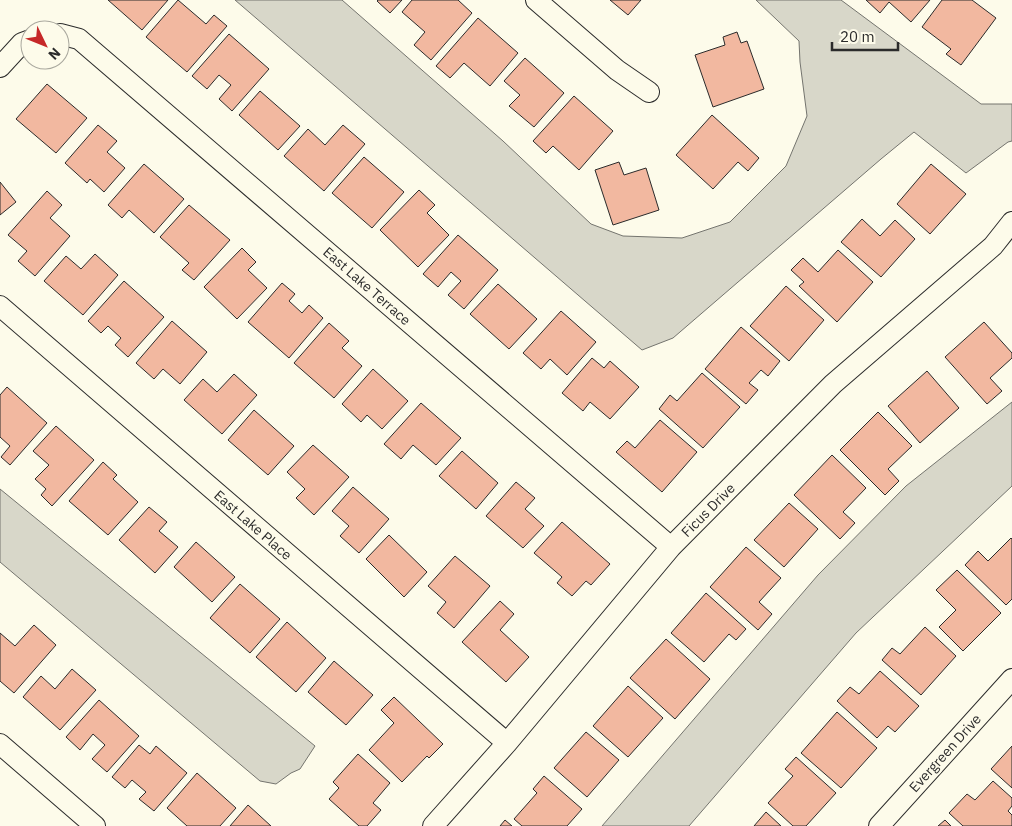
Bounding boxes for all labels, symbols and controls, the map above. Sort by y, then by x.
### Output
north arrow [20,20,70,70]
scale bar [832,20,898,52]
text: 20 m [840,27,875,46]
text: N [44,44,65,64]
street label: East Lake Terrace [319,243,415,329]
street label: Ficus Drive [677,479,739,541]
street label: East Lake Place [210,486,296,564]
street label: Evergreen Drive [905,710,985,796]

